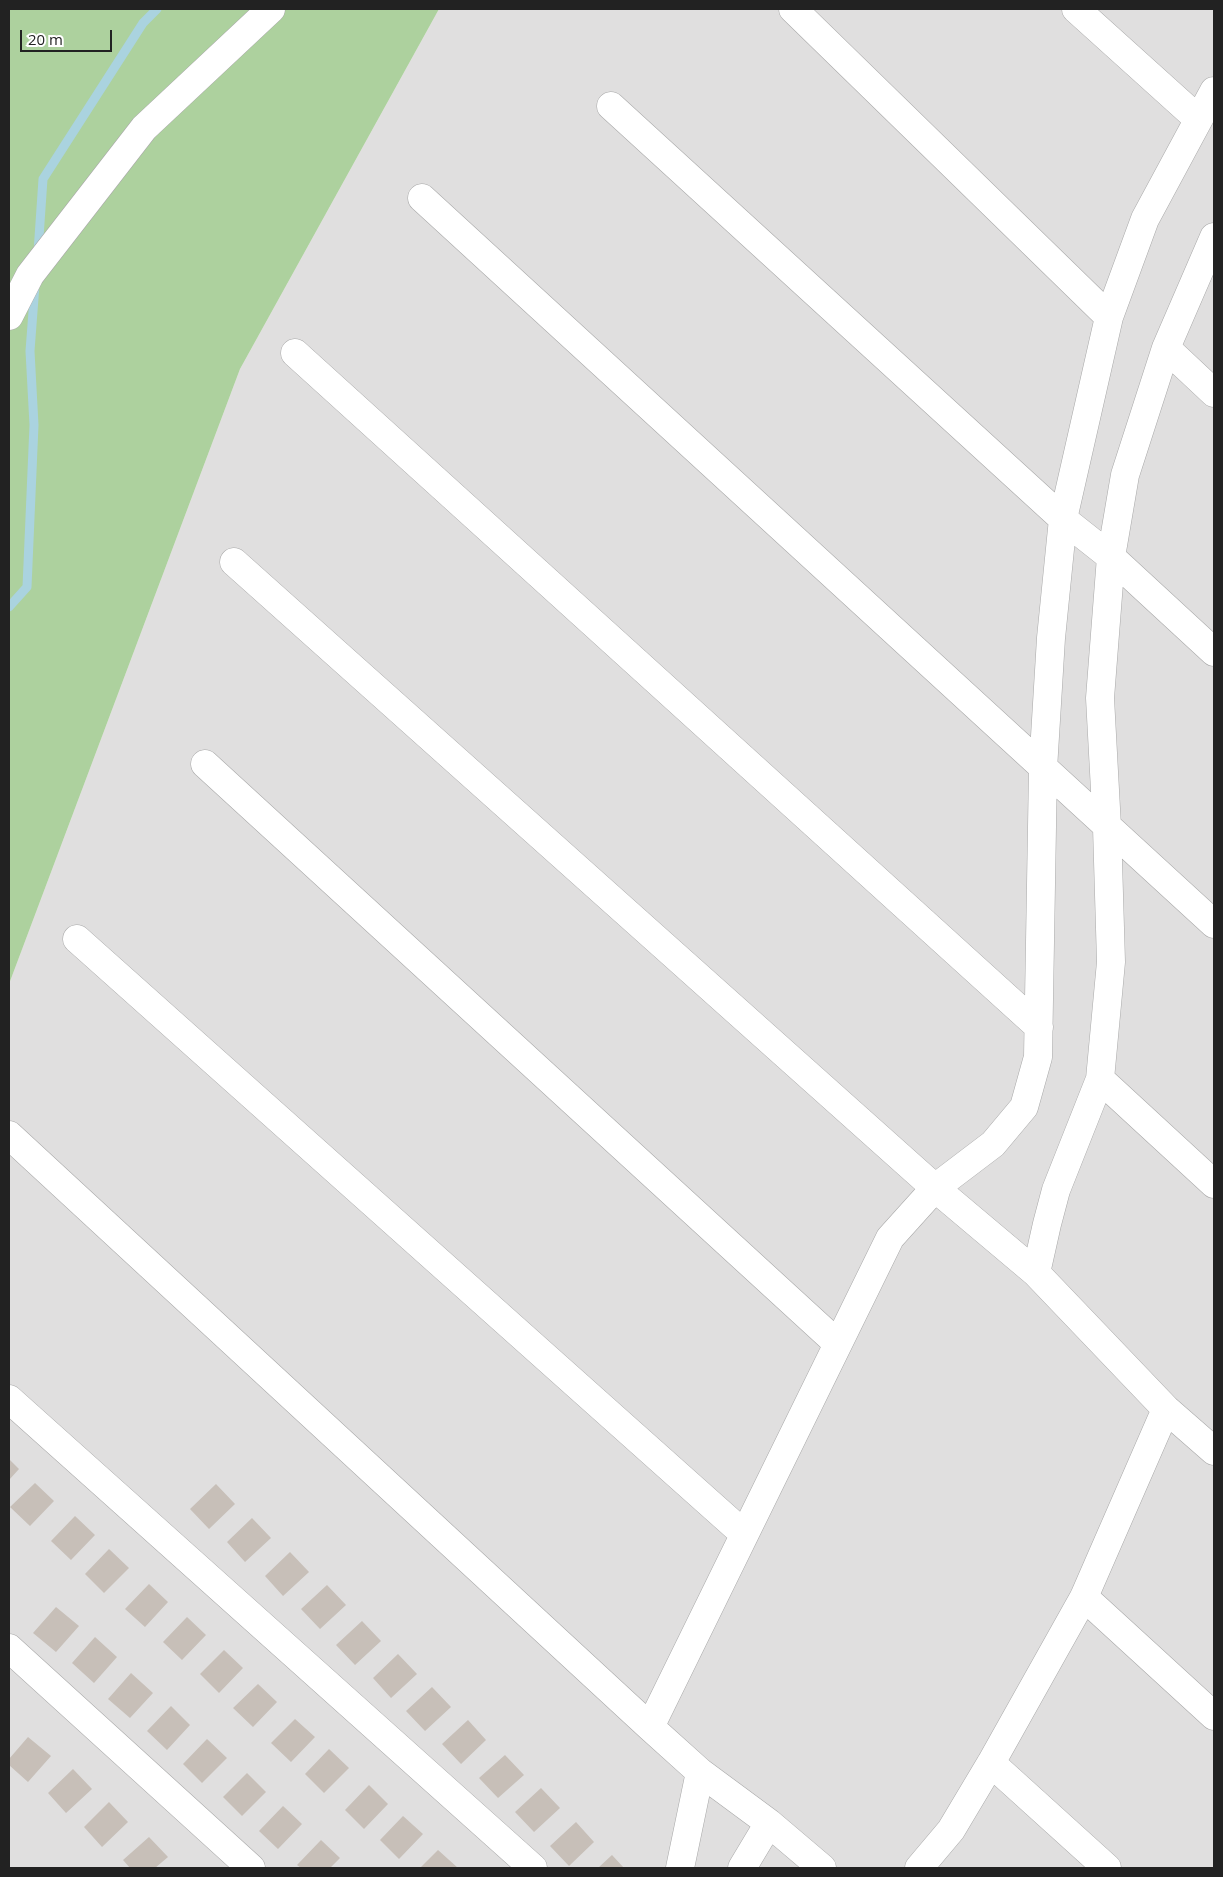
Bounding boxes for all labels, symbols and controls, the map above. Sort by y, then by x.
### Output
scale bar [22,20,115,52]
text: 20 m [28,29,63,49]

